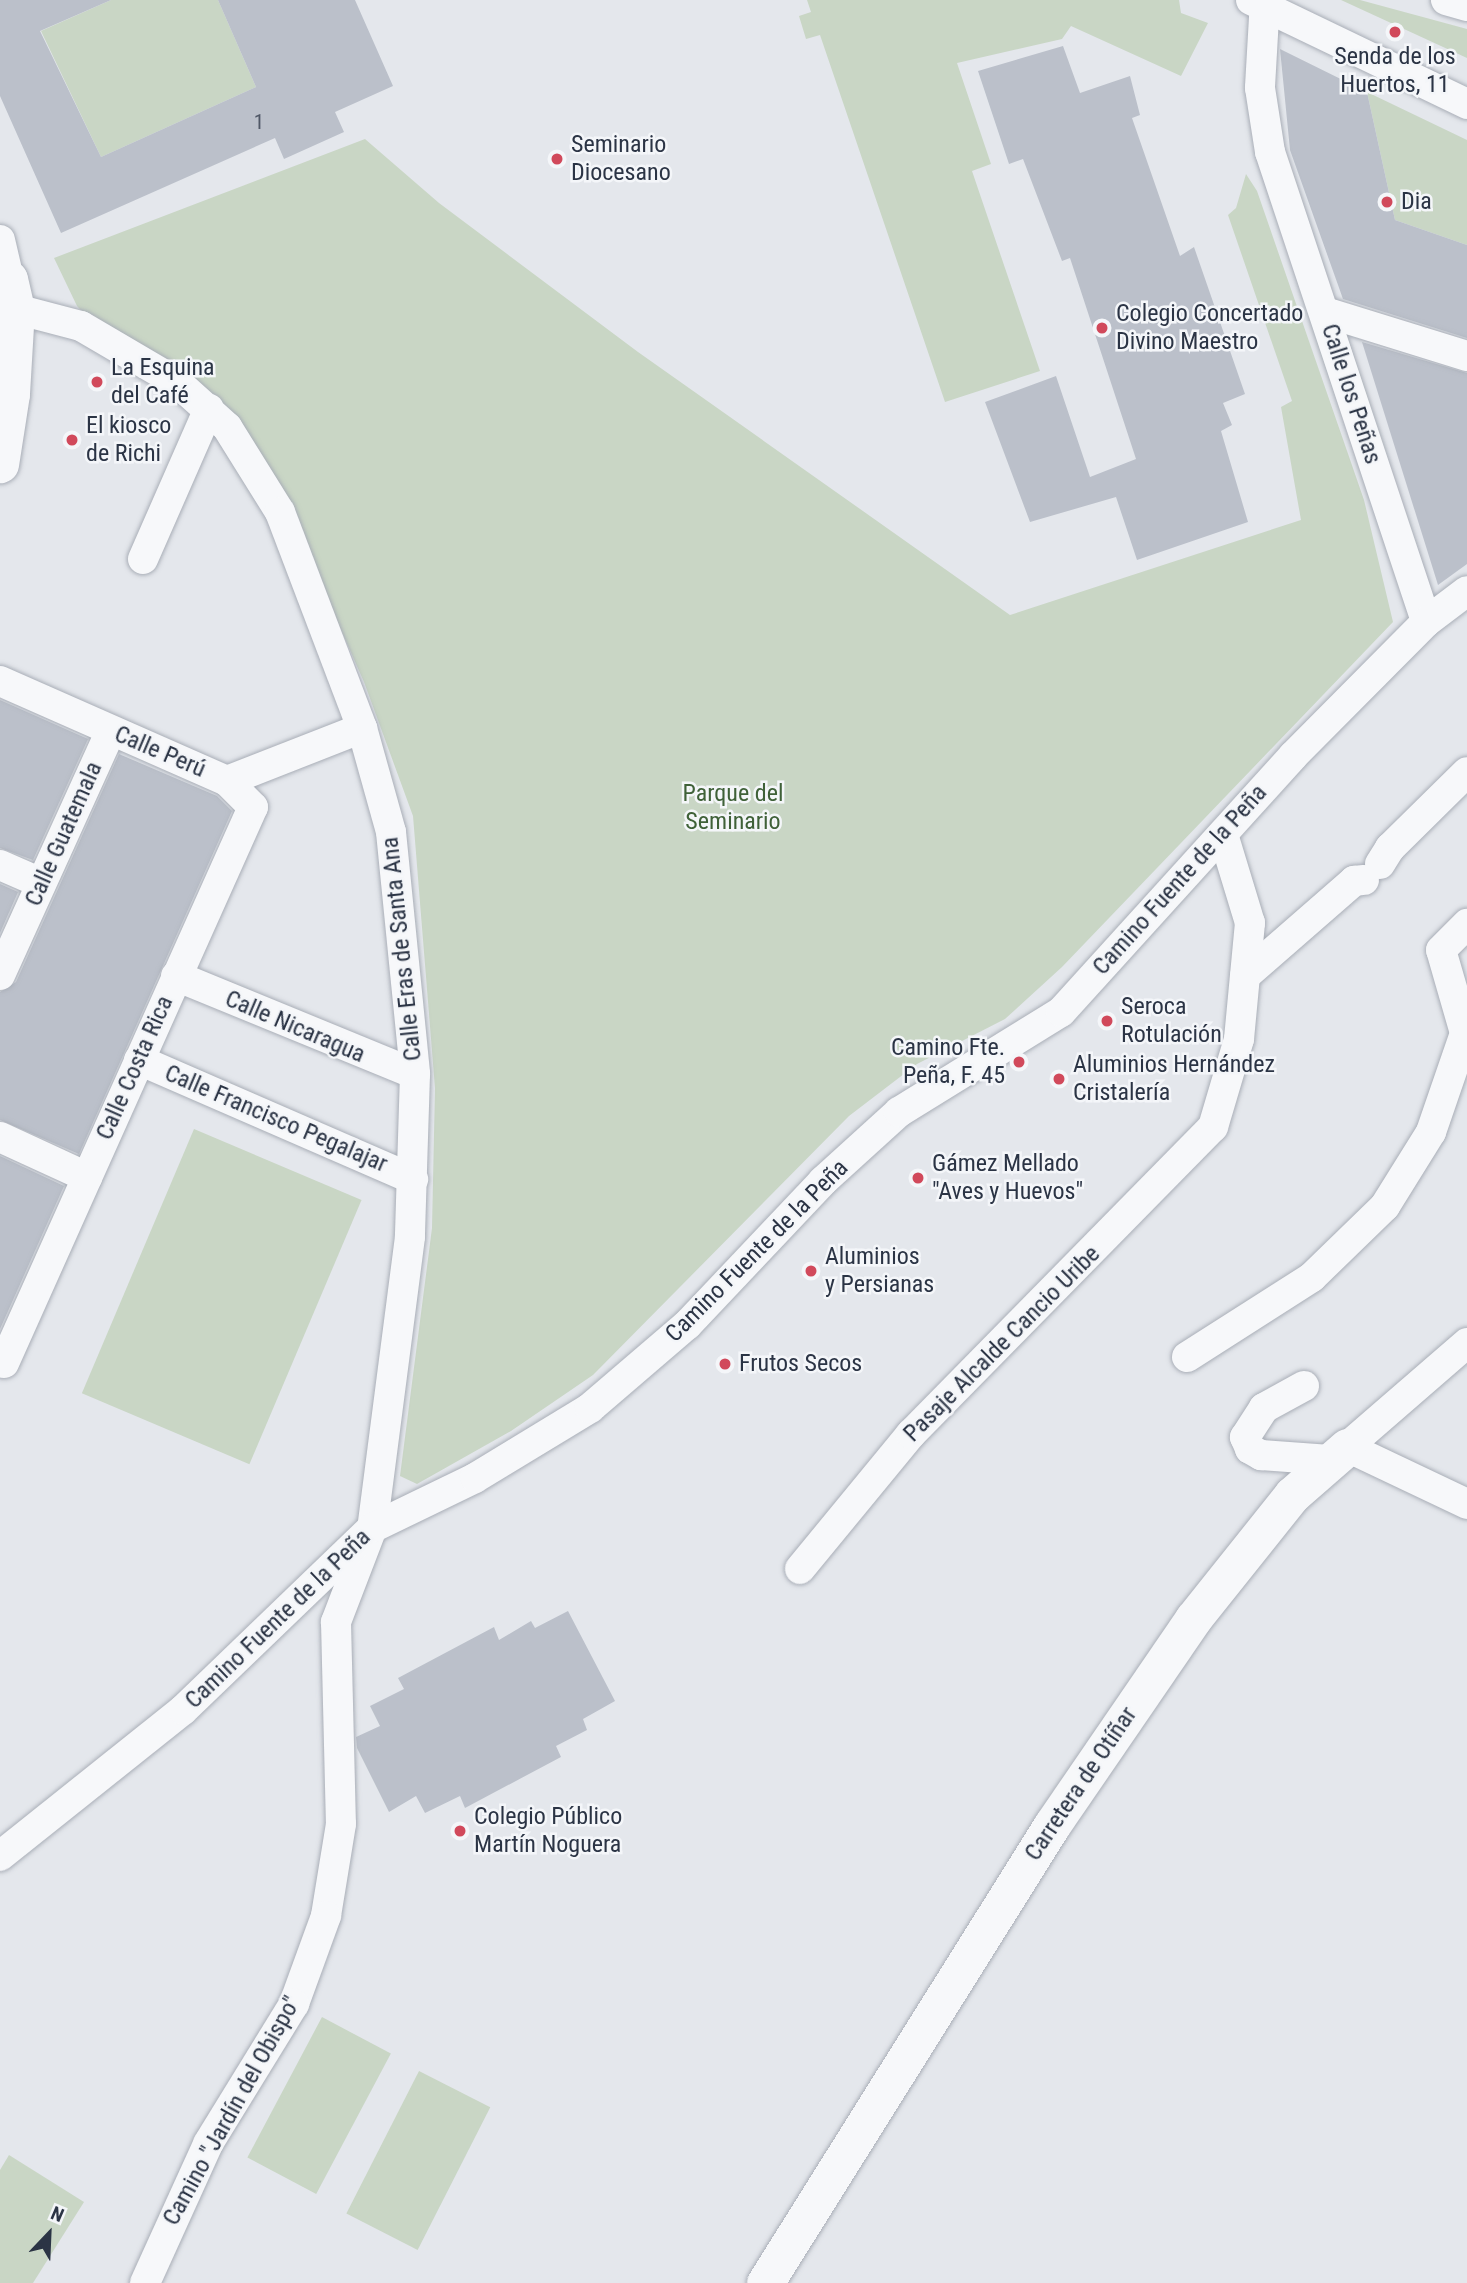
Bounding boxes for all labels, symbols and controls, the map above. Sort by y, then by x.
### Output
marker: Senda de los Huertos, 11 [1387,24,1403,40]
place label: Senda de los Huertos, 11 [1334,43,1456,99]
house number: 1 [254,109,264,135]
place label: Seminario Diocesano [571,131,671,187]
marker: Seminario Diocesano [549,151,565,167]
place label: Dia [1401,188,1432,216]
marker: Dia [1379,194,1395,210]
place label: Colegio Concertado Divino Maestro [1116,300,1303,356]
marker: Colegio Concertado Divino Maestro [1094,320,1110,336]
street label: Calle los Peñas [1315,320,1387,468]
place label: La Esquina del Café [111,354,215,410]
marker: La Esquina del Café [89,374,105,390]
place label: El kiosco de Richi [86,412,171,468]
marker: El kiosco de Richi [64,432,80,448]
street label: Calle Perú [110,720,210,784]
street label: Calle Guatemala [19,757,109,911]
street label: Camino Fuente de la Peña [1087,779,1273,981]
park label: Parque del Seminario [683,780,783,836]
street label: Calle Eras de Santa Ana [376,836,428,1062]
street label: Calle Nicaragua [221,985,369,1069]
street label: Calle Costa Rica [90,992,180,1144]
place label: Seroca Rotulación [1121,993,1222,1049]
marker: Seroca Rotulación [1099,1013,1115,1029]
place label: Camino Fte. Peña, F. 45 [891,1034,1005,1090]
place label: Aluminios Hernández Cristalería [1073,1051,1275,1107]
marker: Camino Fte. Peña, F. 45 [1011,1054,1027,1070]
street label: Calle Francisco Pegalajar [160,1059,392,1179]
marker: Aluminios Hernández Cristalería [1051,1071,1067,1087]
place label: Gámez Mellado "Aves y Huevos" [932,1150,1083,1206]
street label: Camino Fuente de la Peña [660,1154,854,1348]
marker: Gámez Mellado "Aves y Huevos" [910,1170,926,1186]
street label: Pasaje Alcalde Cancio Uribe [898,1240,1106,1448]
place label: Aluminios y Persianas [825,1243,934,1299]
marker: Aluminios y Persianas [803,1263,819,1279]
place label: Frutos Secos [739,1350,862,1378]
marker: Frutos Secos [717,1356,733,1372]
street label: Camino Fuente de la Peña [179,1523,377,1715]
street label: Carretera de Otíñar [1019,1702,1143,1866]
place label: Colegio Público Martín Noguera [474,1803,622,1859]
marker: Colegio Público Martín Noguera [452,1823,468,1839]
street label: Camino "Jardín del Obispo" [157,1992,307,2230]
north arrow [14,2199,84,2269]
text: N [48,2201,67,2227]

